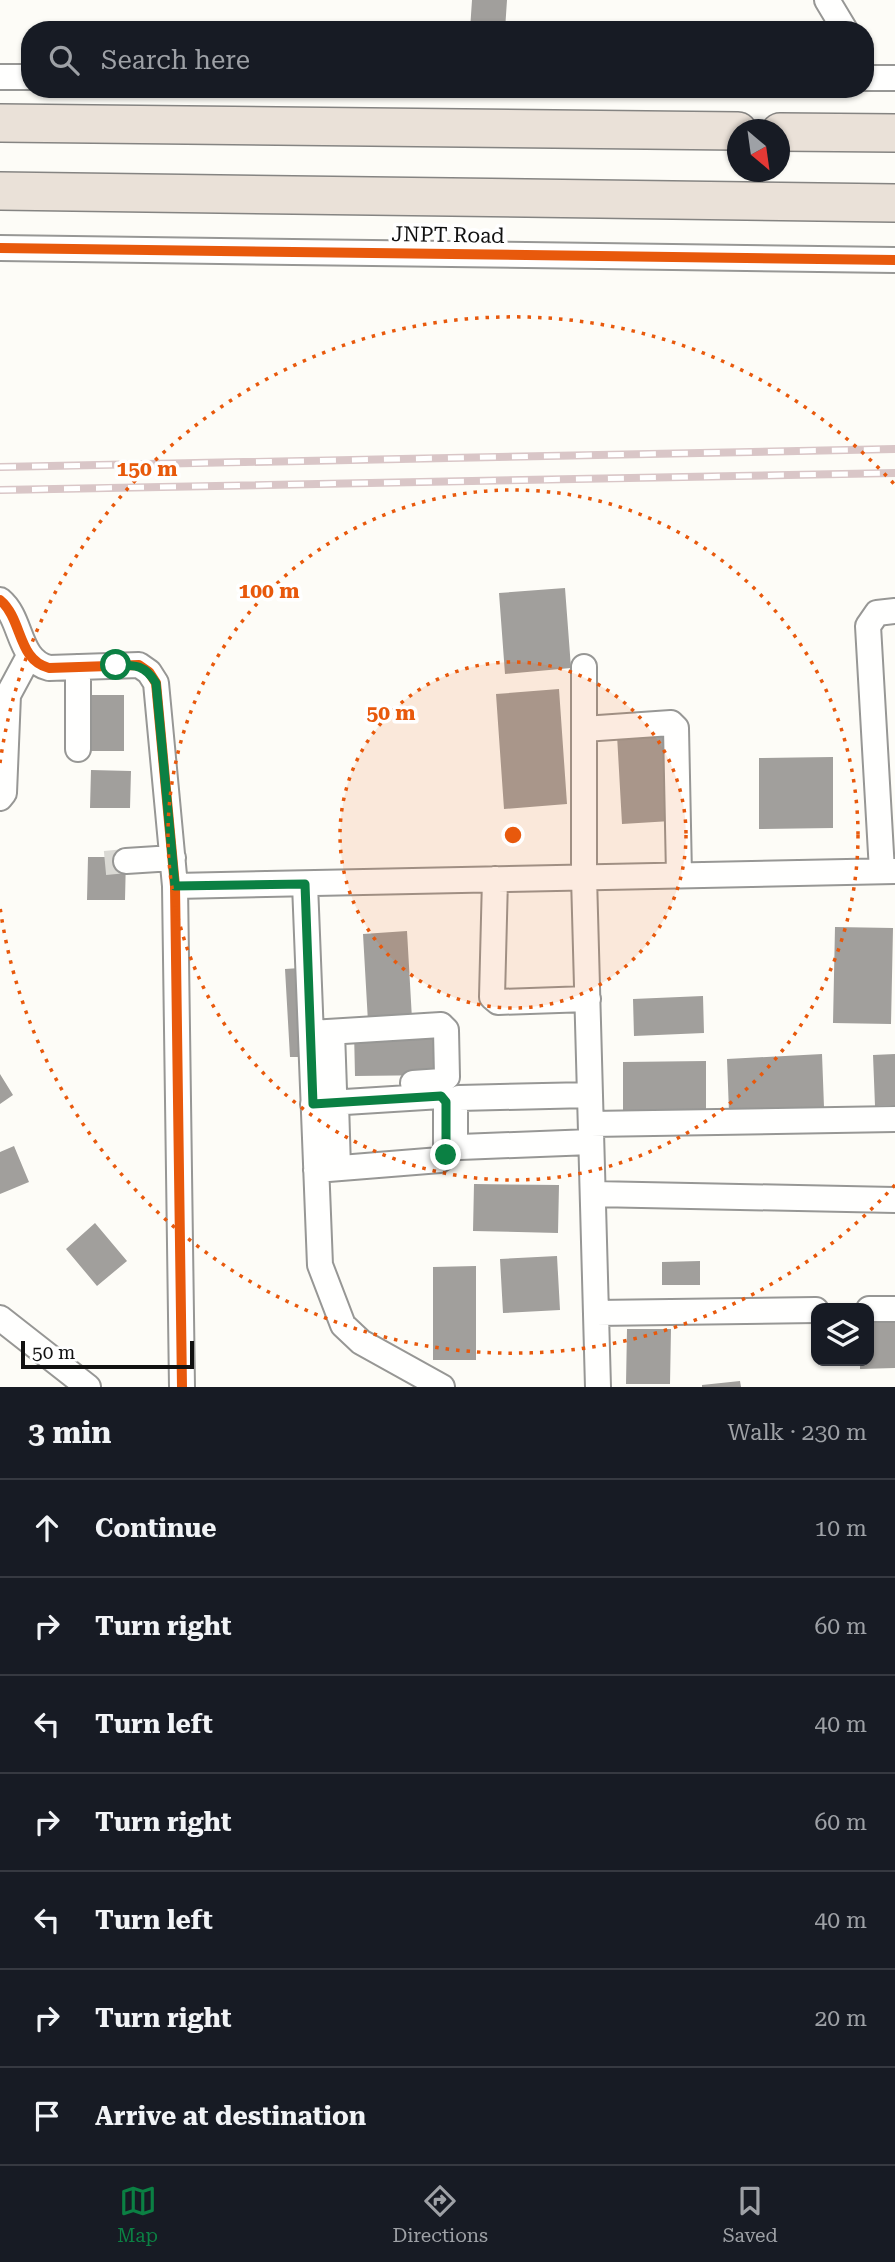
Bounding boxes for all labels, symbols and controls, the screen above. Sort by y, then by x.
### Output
search box [21,21,874,98]
icon: search [45,41,83,79]
text: Search here [101,45,250,75]
north arrow [727,119,790,182]
street label: JNPT Road [391,222,505,248]
text: 150 m [117,457,177,481]
text: 100 m [239,579,299,603]
route start [100,649,131,680]
text: 50 m [366,701,416,725]
centre of rings [501,823,525,847]
route end [430,1139,461,1170]
map controls [811,1303,874,1366]
button: layers [811,1303,874,1366]
scale bar [21,1338,194,1370]
text: 50 m [32,1341,75,1364]
text: 3 min [28,1415,111,1450]
text: Walk · 230 m [728,1419,867,1446]
icon: ahead [28,1509,66,1547]
text: Continue [95,1513,217,1543]
text: 10 m [814,1515,867,1542]
icon: right [28,1607,66,1645]
text: Turn right [95,1611,231,1641]
text: 60 m [814,1613,867,1640]
icon: left [28,1705,66,1743]
text: Turn left [95,1709,213,1739]
text: 40 m [814,1711,867,1738]
icon: right [28,1803,66,1841]
text: Turn right [95,1807,231,1837]
text: 60 m [814,1809,867,1836]
icon: left [28,1901,66,1939]
text: Turn left [95,1905,213,1935]
text: 40 m [814,1907,867,1934]
icon: right [28,1999,66,2037]
text: Turn right [95,2003,231,2033]
text: 20 m [814,2005,867,2032]
icon: arrive [28,2097,66,2135]
text: Arrive at destination [95,2101,366,2131]
tab: Map [117,2182,158,2247]
tab: Directions [392,2182,488,2247]
tab: Saved [723,2182,778,2247]

